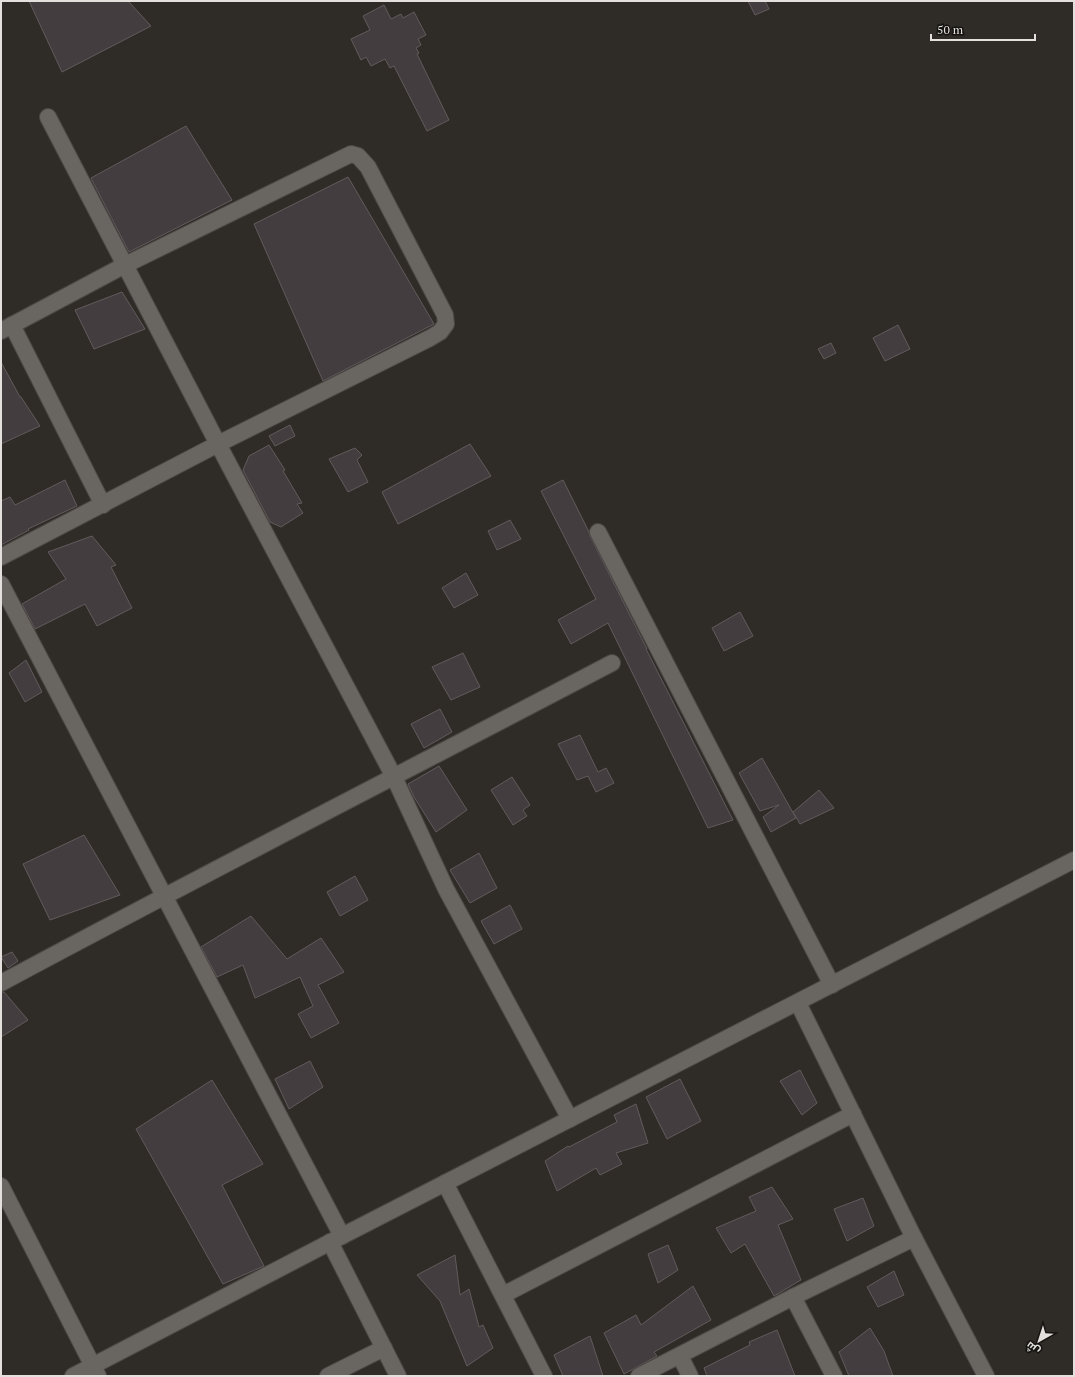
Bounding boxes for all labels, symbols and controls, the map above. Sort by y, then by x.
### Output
scale bar [931,16,1035,42]
text: 50 m [937,22,964,37]
north arrow [1019,1321,1059,1361]
text: ش [1023,1339,1043,1359]

